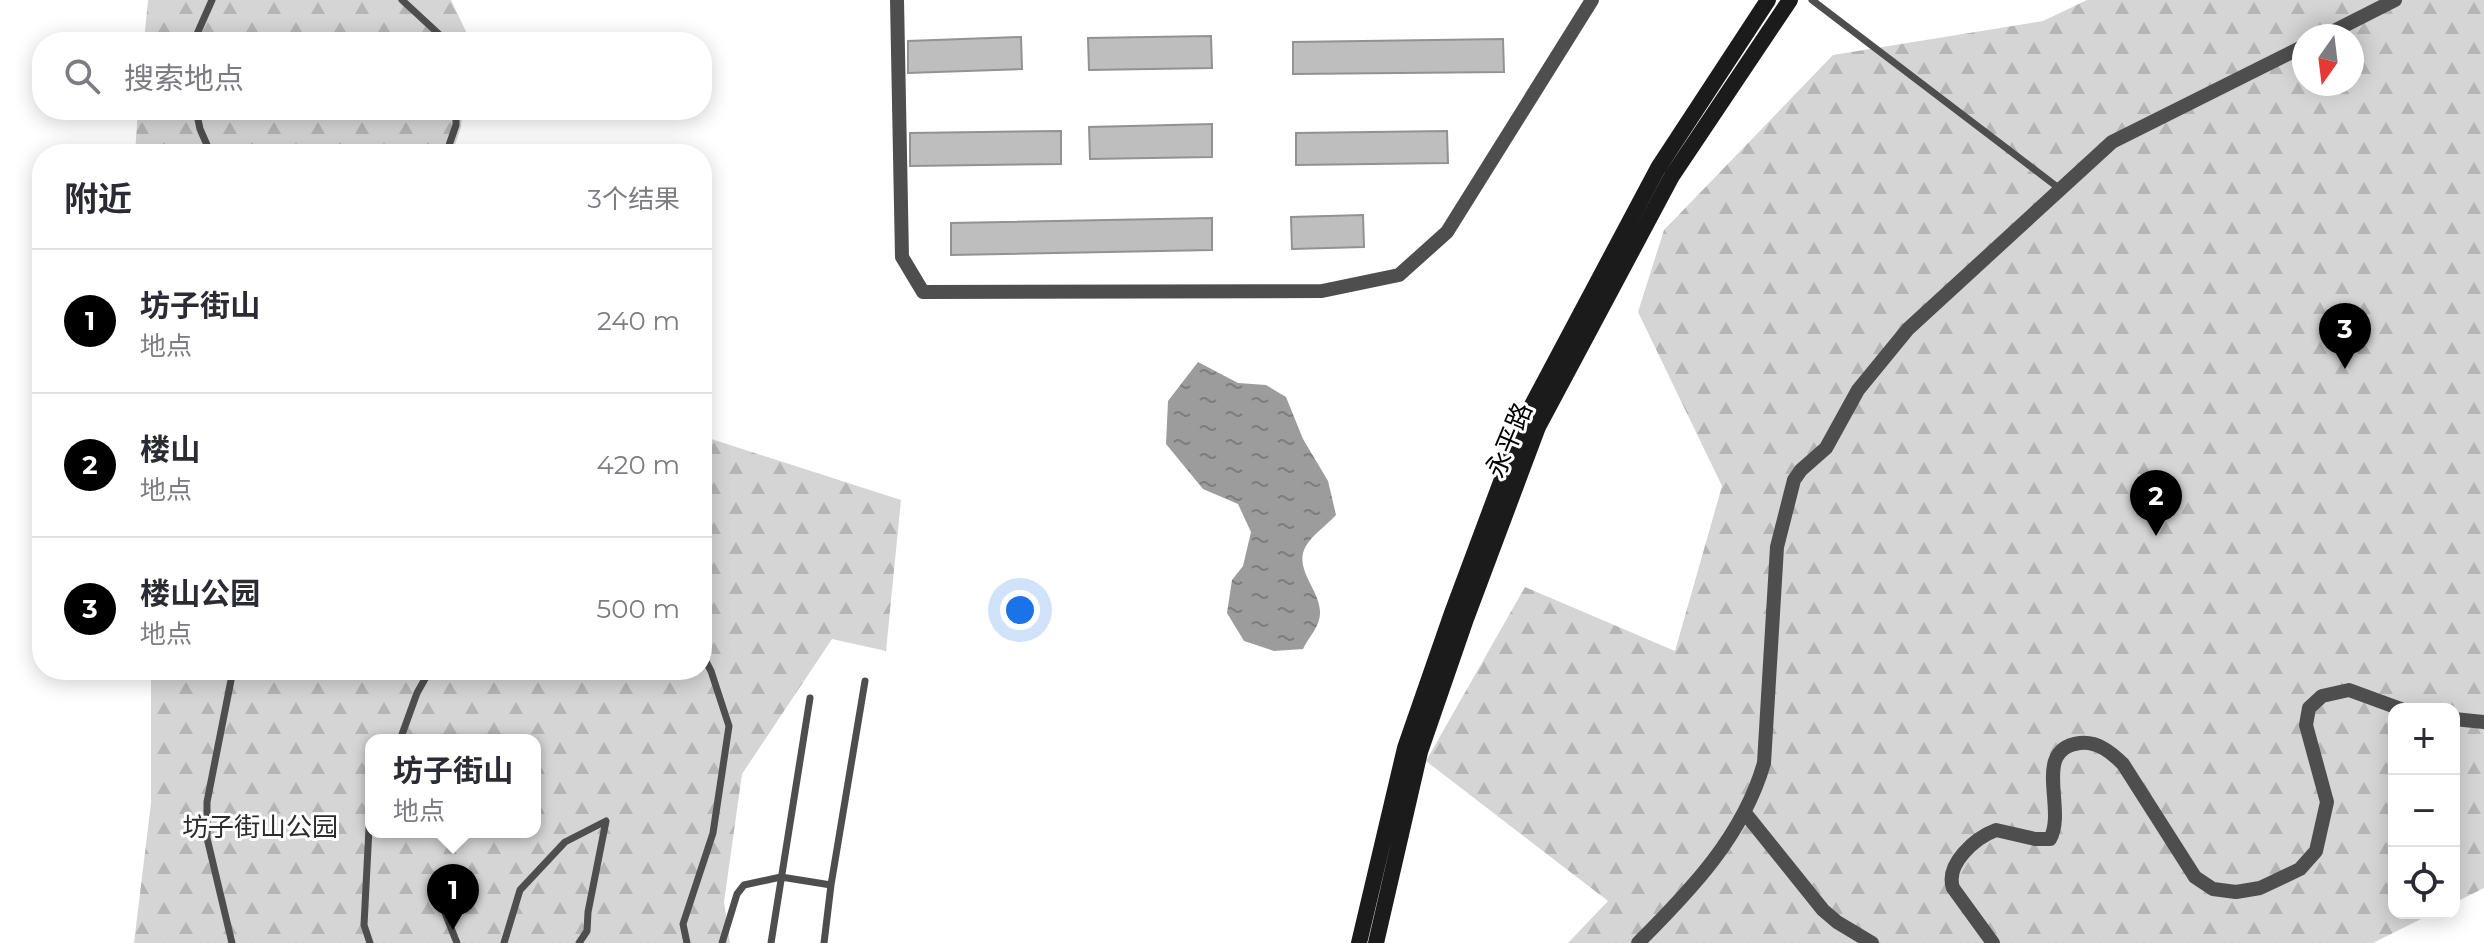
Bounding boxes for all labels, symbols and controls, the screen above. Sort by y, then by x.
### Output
north arrow [2292,24,2364,96]
search box [32,32,712,120]
icon: search [60,54,104,98]
text: 搜索地点 [124,60,244,97]
text: 附近 [64,178,132,220]
text: 3个结果 [587,183,680,215]
text: 坊子街山 [140,287,260,324]
pin: 3 [2319,303,2371,369]
text: 1 [85,305,95,337]
text: 240 m [597,305,680,337]
text: 地点 [140,330,192,362]
street label: 永平路 [1479,398,1539,482]
text: 楼山 [140,431,200,468]
text: 2 [82,449,98,481]
text: 420 m [597,449,680,481]
pin: 2 [2130,470,2182,536]
text: 地点 [140,474,192,506]
text: 楼山公园 [140,575,260,612]
your location [1000,590,1040,630]
text: 3 [82,593,98,625]
text: 500 m [596,593,680,625]
text: 地点 [140,618,192,650]
map controls [2388,703,2460,919]
button: + [2388,703,2460,775]
popup [365,734,541,838]
text: 坊子街山 [393,752,513,789]
button: − [2388,775,2460,847]
text: 地点 [393,795,445,827]
park label: 坊子街山公园 [182,811,338,843]
button: locate [2388,847,2460,919]
pin: 1 [427,864,479,930]

